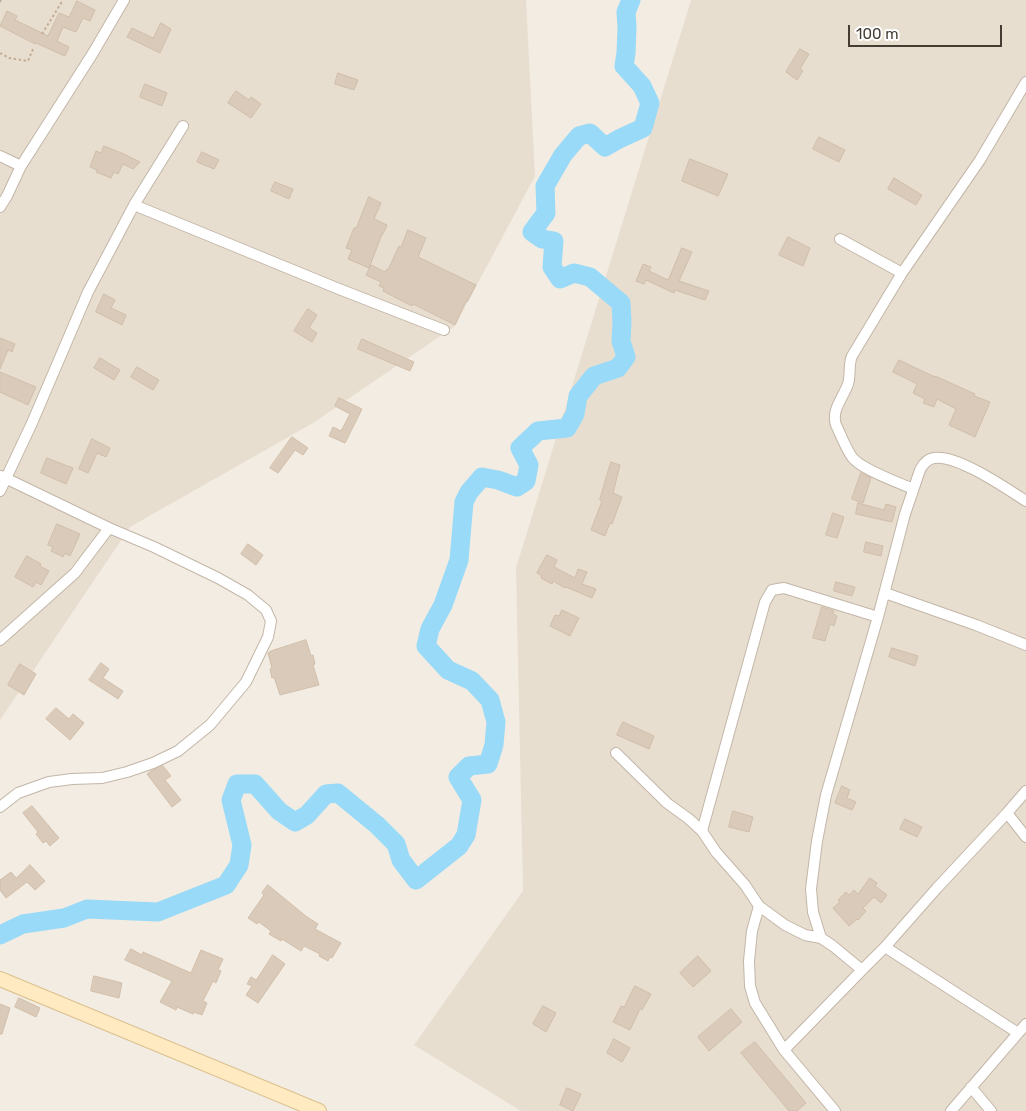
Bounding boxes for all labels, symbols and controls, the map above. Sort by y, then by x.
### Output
scale bar [851,15,1005,47]
text: 100 m [856,25,898,43]

